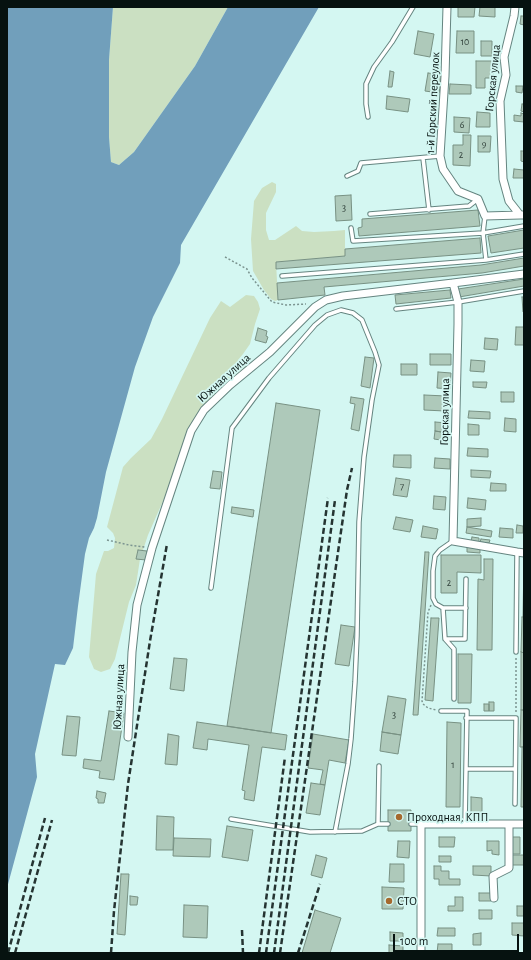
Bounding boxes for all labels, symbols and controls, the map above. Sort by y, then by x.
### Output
house number: 10 [461,36,469,48]
street label: Горская улица [482,44,504,112]
street label: 1-й Горский переулок [423,52,443,154]
house number: 6 [460,119,464,131]
house number: 9 [482,138,486,150]
house number: 2 [459,149,463,161]
house number: 3 [342,202,346,214]
street label: Южная улица [195,350,253,406]
street label: Горская улица [437,378,453,446]
house number: 7 [400,481,404,493]
house number: 2 [447,577,451,589]
street label: Южная улица [110,664,128,730]
house number: 3 [392,709,396,721]
house number: 1 [451,759,455,771]
place label: Проходная, КПП [407,810,488,824]
marker: Проходная, КПП [394,812,404,822]
place label: СТО [397,894,417,908]
marker: СТО [384,896,394,906]
scale bar [395,926,521,952]
text: 100 m [400,935,428,947]

